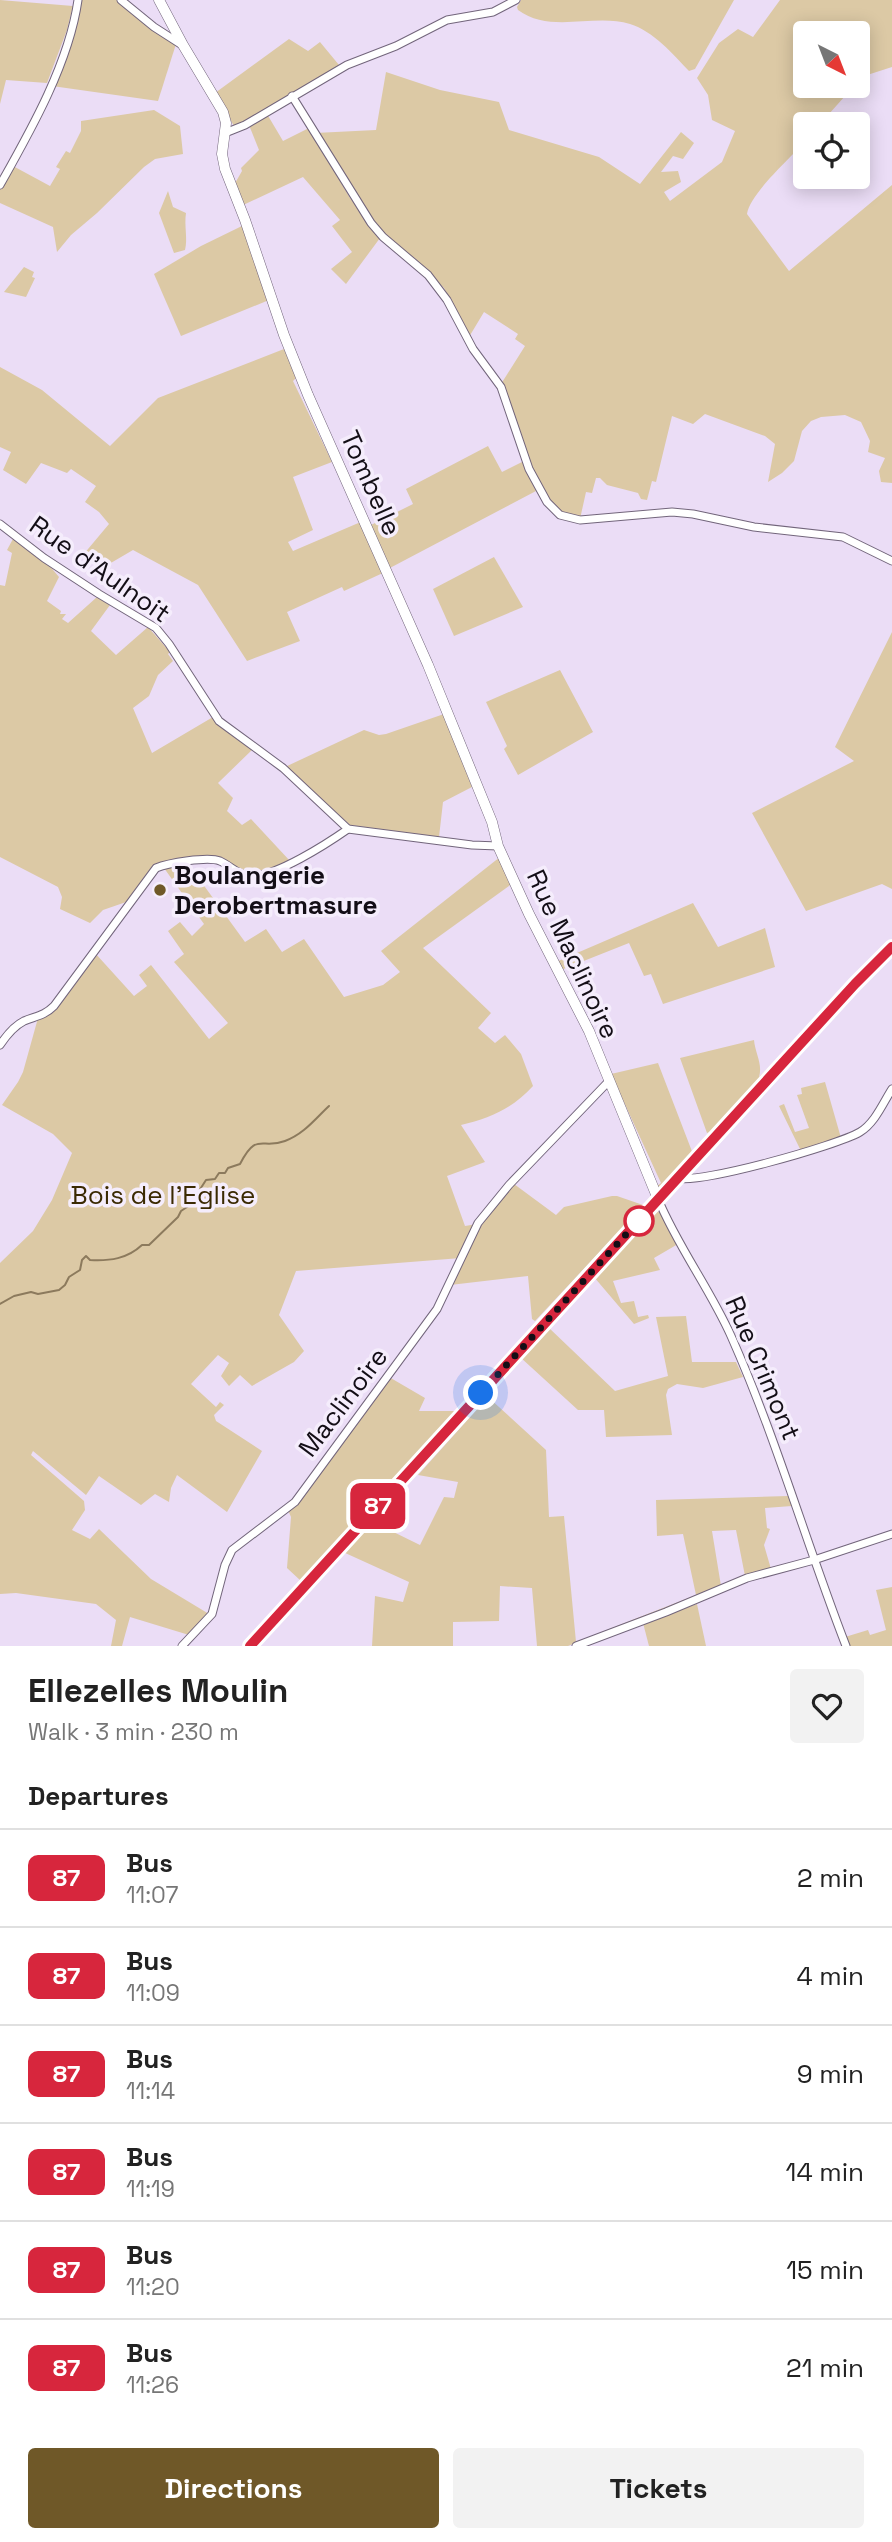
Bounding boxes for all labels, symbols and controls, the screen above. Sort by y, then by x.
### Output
north arrow [793,21,870,98]
map controls [793,21,870,189]
button: locate [793,112,870,189]
street label: Tombelle [333,425,409,541]
street label: Rue d'Aulnoit [23,508,177,630]
place label: Boulangerie Derobertmasure [174,858,377,922]
street label: Rue Maclinoire [519,864,627,1044]
marker: Boulangerie Derobertmasure [152,882,168,898]
park label: Bois de l'Eglise [71,1178,255,1212]
unlabelled marker [624,1206,654,1236]
street label: Rue Crimont [717,1291,809,1445]
street label: Maclinoire [291,1340,395,1464]
your location [463,1375,498,1410]
line badge: 87 [346,1483,410,1529]
text: 87 [364,1490,392,1521]
button: heart [790,1669,864,1743]
text: Ellezelles Moulin [28,1670,288,1712]
text: Walk · 3 min · 230 m [28,1717,239,1747]
text: Departures [28,1779,169,1813]
text: Bus [126,1846,173,1880]
text: 2 min [797,1861,864,1895]
text: 87 [53,1862,80,1893]
text: 11:07 [126,1880,178,1910]
text: Bus [126,1944,173,1978]
text: 4 min [796,1959,864,1993]
text: 87 [53,1960,80,1991]
text: 11:09 [126,1978,180,2008]
text: Bus [126,2042,173,2076]
text: 9 min [797,2057,864,2091]
text: 87 [53,2058,80,2089]
text: 11:14 [126,2076,175,2106]
text: Bus [126,2140,173,2174]
text: 14 min [786,2155,864,2189]
text: 87 [53,2156,80,2187]
text: 11:19 [126,2174,175,2204]
text: Bus [126,2238,173,2272]
text: 15 min [786,2253,864,2287]
text: 87 [53,2254,80,2285]
text: 11:20 [126,2272,180,2302]
text: Bus [126,2336,173,2370]
text: 21 min [786,2351,864,2385]
text: 87 [53,2352,80,2383]
text: 11:26 [126,2370,179,2400]
button: Directions [28,2448,439,2528]
button: Tickets [453,2448,864,2528]

